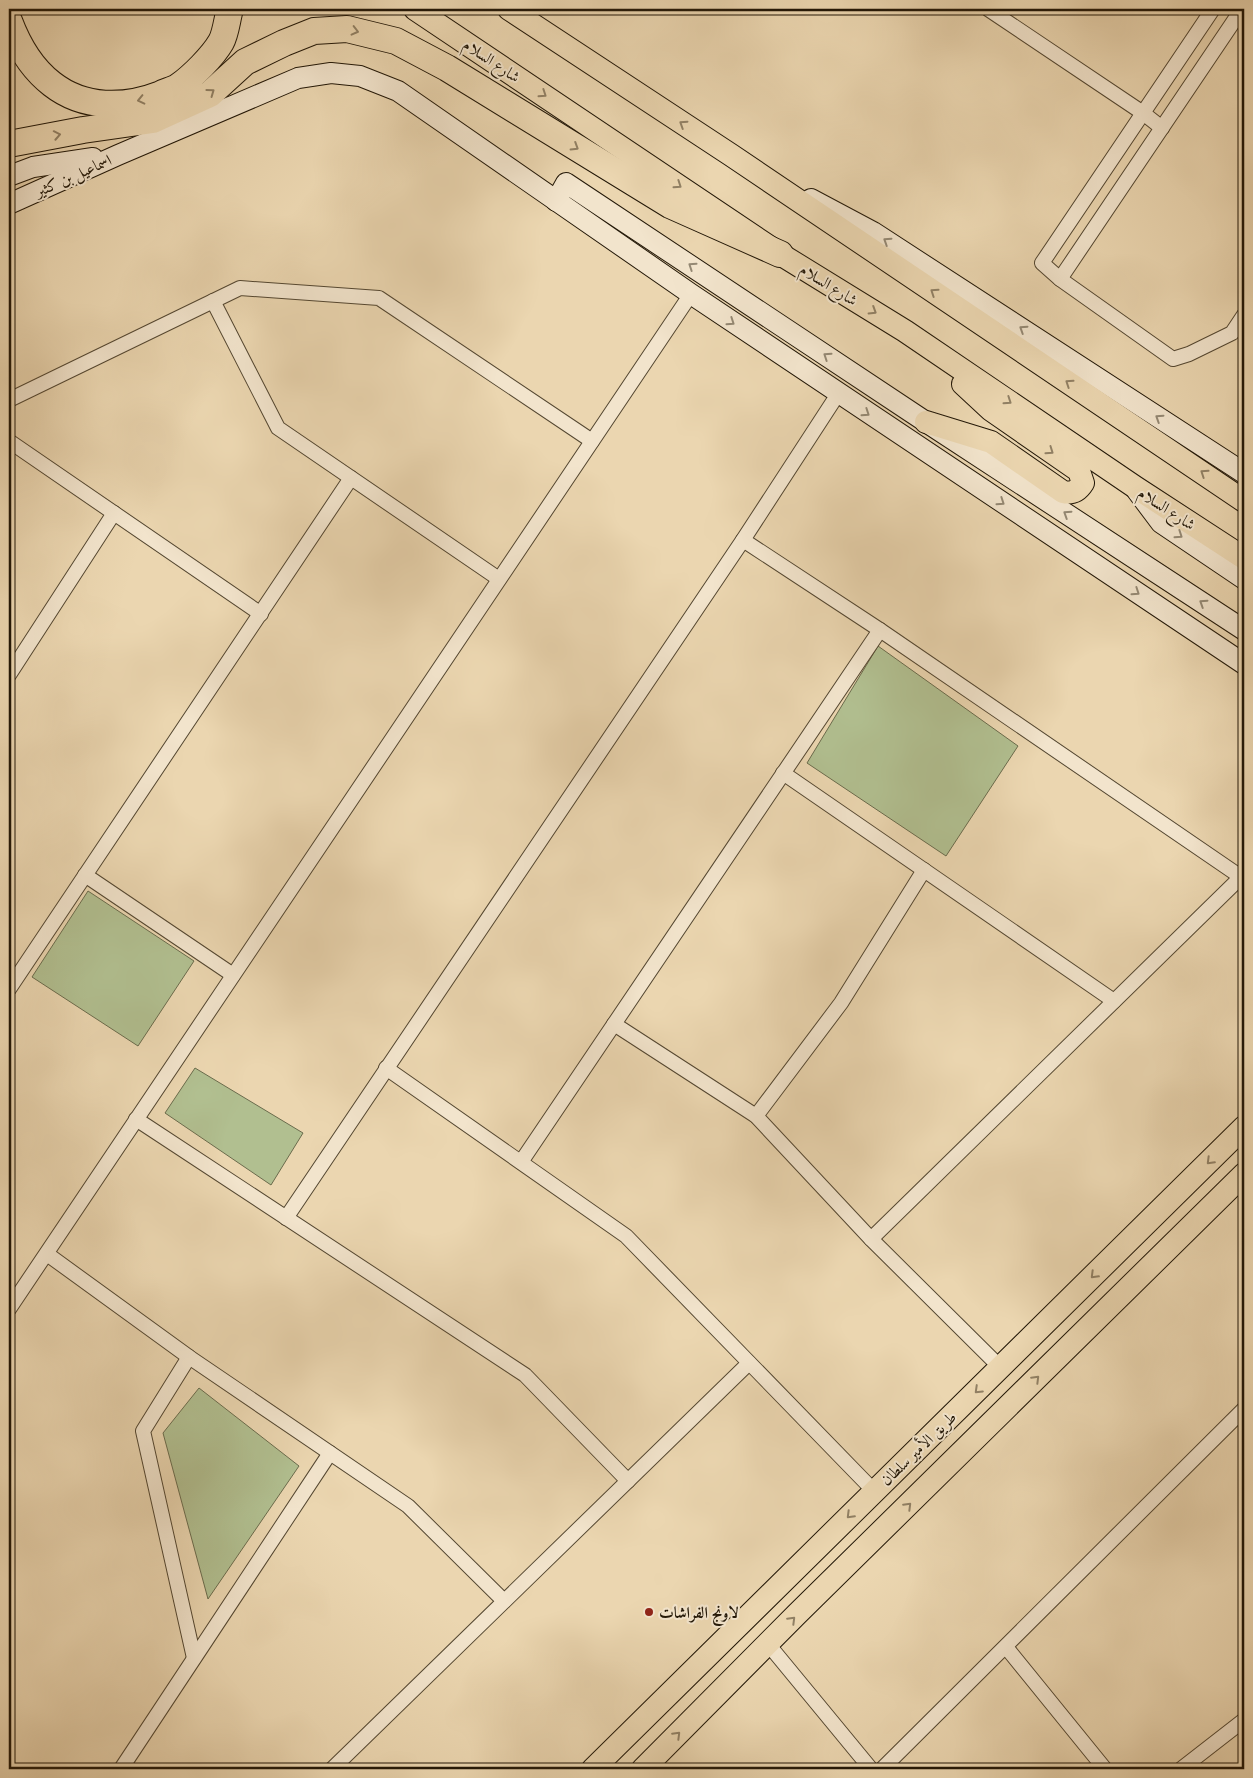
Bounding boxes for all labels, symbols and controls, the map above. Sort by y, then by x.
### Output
one-way arrow [351,25,360,36]
street label: شارع السلام [457,34,524,91]
one-way arrow [538,88,547,98]
one-way arrow [205,89,214,97]
one-way arrow [136,94,145,105]
one-way arrow [679,120,688,130]
one-way arrow [52,130,61,140]
one-way arrow [570,140,579,150]
street label: اسماعيل بن كثير [30,149,115,203]
one-way arrow [672,179,681,188]
one-way arrow [883,238,892,247]
street label: شارع السلام [794,258,862,314]
one-way arrow [688,263,697,273]
one-way arrow [930,289,940,298]
one-way arrow [867,305,876,315]
one-way arrow [725,316,735,325]
one-way arrow [1019,326,1028,336]
one-way arrow [823,353,833,362]
one-way arrow [1065,380,1075,389]
one-way arrow [1002,395,1012,404]
one-way arrow [860,406,869,416]
one-way arrow [1156,415,1165,424]
one-way arrow [1044,445,1054,454]
one-way arrow [1200,470,1209,480]
street label: شارع السلام [1132,482,1200,538]
one-way arrow [996,496,1005,506]
one-way arrow [1064,511,1073,520]
one-way arrow [1173,529,1183,538]
one-way arrow [1131,586,1140,596]
one-way arrow [1200,600,1209,609]
one-way arrow [1206,1155,1215,1164]
one-way arrow [1091,1270,1100,1279]
one-way arrow [1030,1376,1039,1385]
one-way arrow [975,1384,984,1393]
street label: طريق الأمير سلطان [875,1406,961,1490]
one-way arrow [902,1502,911,1511]
one-way arrow [846,1510,855,1519]
place label: لاونج الفراشات [659,1602,739,1626]
marker: لاونج الفراشات [643,1606,655,1618]
one-way arrow [786,1616,795,1625]
one-way arrow [671,1731,680,1740]

